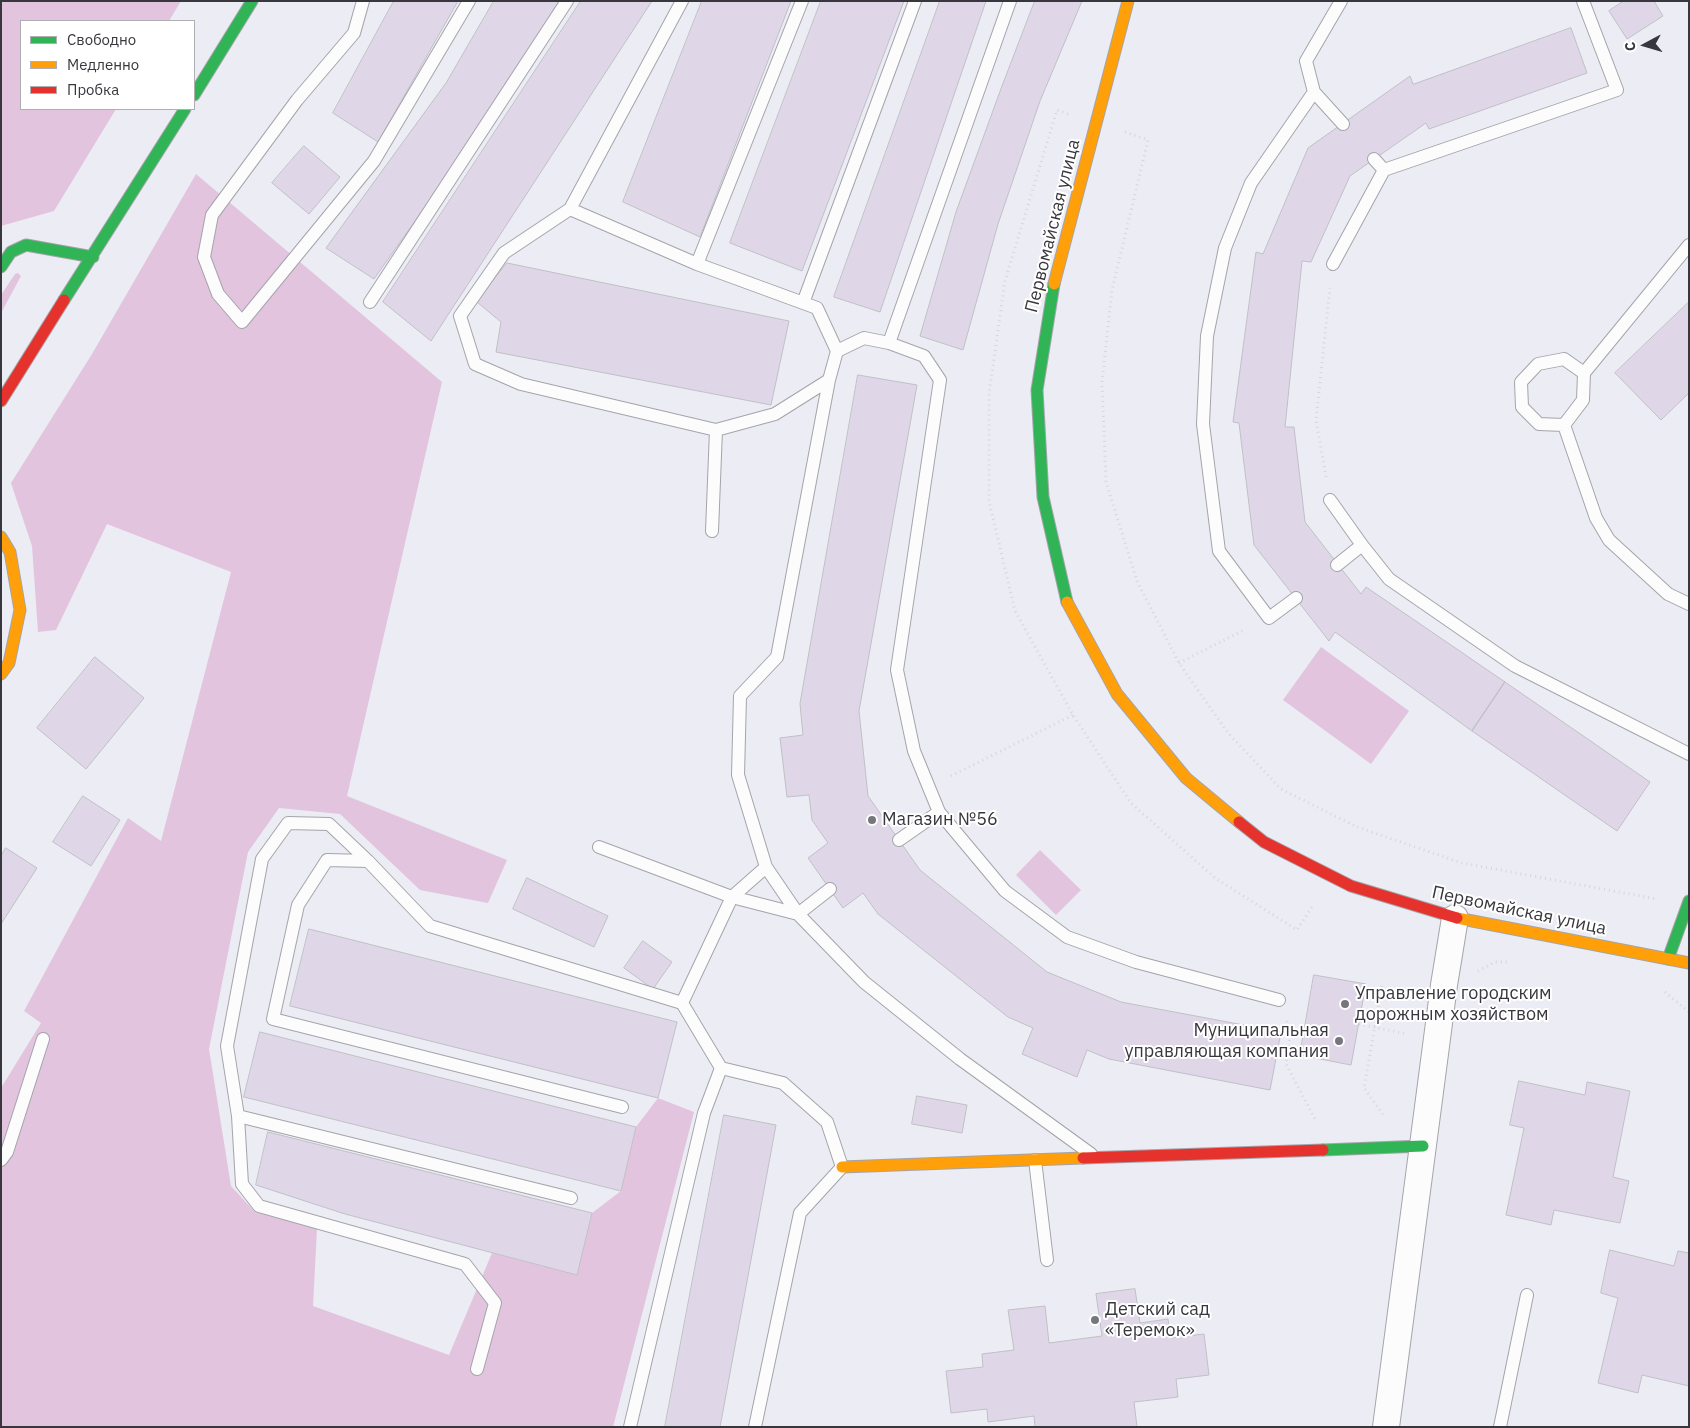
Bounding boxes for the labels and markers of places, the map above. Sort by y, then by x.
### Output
place label: Магазин №56 [882,809,998,831]
marker: Магазин №56 [866,814,878,826]
place label: Управление городским дорожным хозяйством [1355,983,1552,1026]
marker: Управление городским дорожным хозяйством [1339,998,1351,1010]
place label: Муниципальная управляющая компания [1125,1020,1329,1062]
marker: Муниципальная управляющая компания [1333,1035,1345,1047]
place label: Детский сад «Теремок» [1105,1299,1210,1342]
marker: Детский сад «Теремок» [1089,1314,1101,1326]

